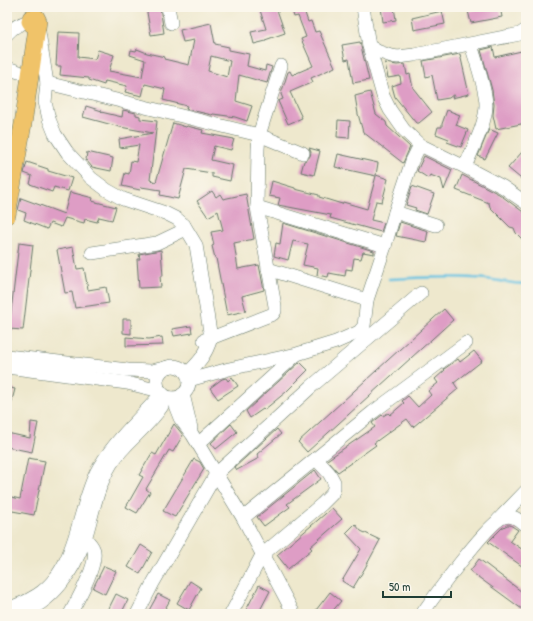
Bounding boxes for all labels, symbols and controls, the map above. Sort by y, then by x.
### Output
scale bar [383,573,451,599]
text: 50 m [389,578,410,595]

